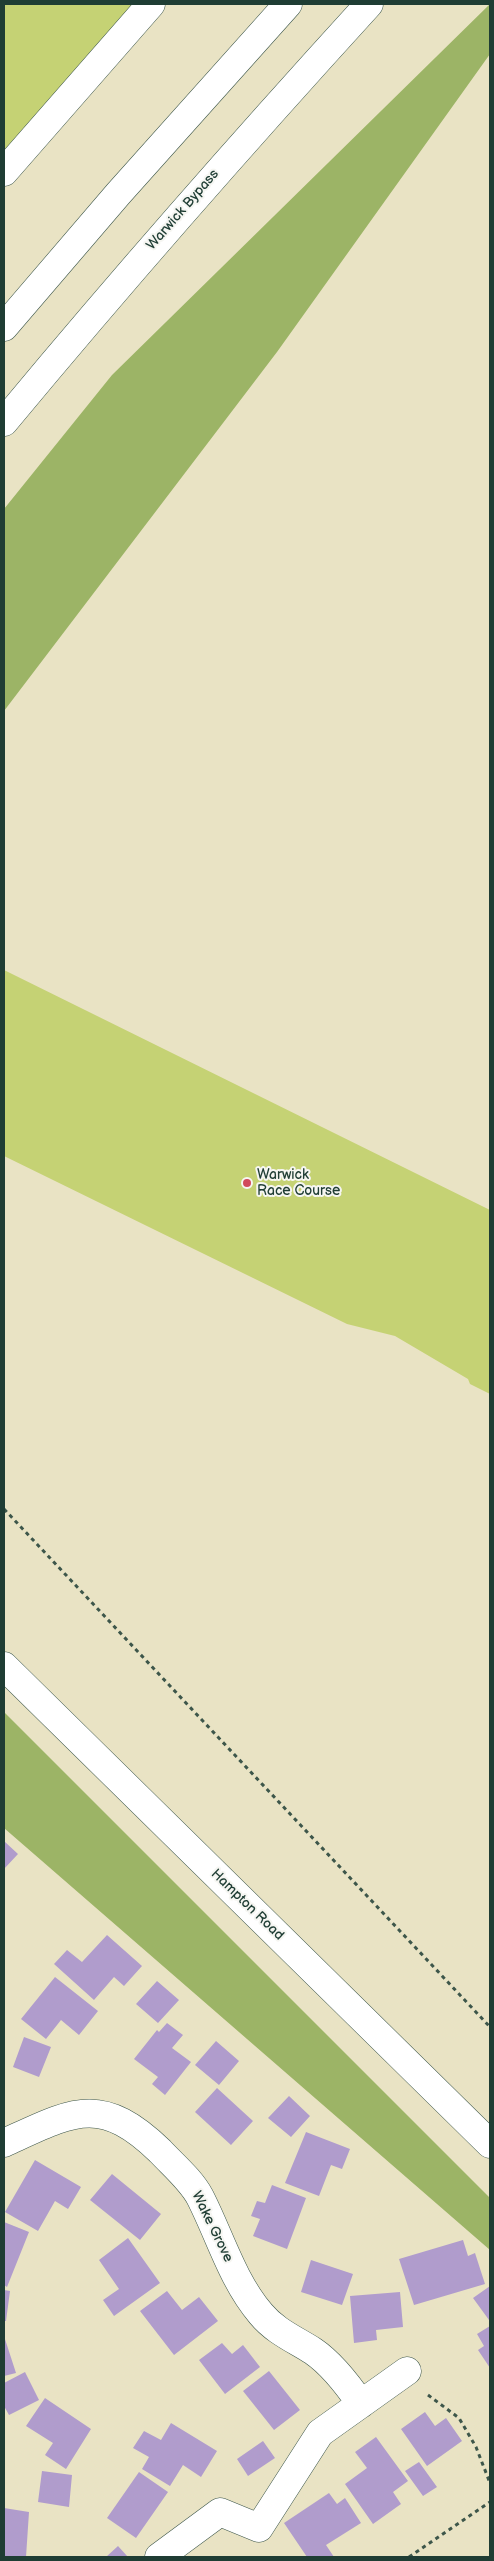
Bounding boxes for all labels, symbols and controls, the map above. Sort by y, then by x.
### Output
street label: Warwick Bypass [143,166,223,254]
place label: Warwick Race Course [257,1167,340,1200]
marker: Warwick Race Course [241,1177,253,1189]
street label: Hampton Road [207,1866,287,1944]
street label: Wake Grove [188,2189,236,2265]

